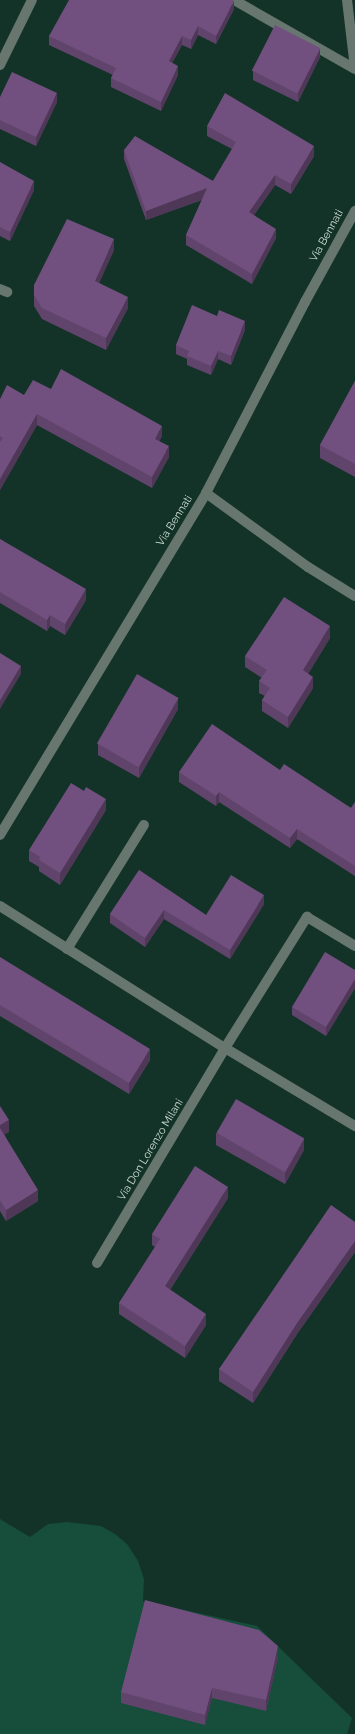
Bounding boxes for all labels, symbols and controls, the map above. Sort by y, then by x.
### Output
street label: Via Bennati [307,208,347,264]
street label: Via Bennati [154,493,196,549]
street label: Via Don Lorenzo Milani [115,1097,187,1203]

